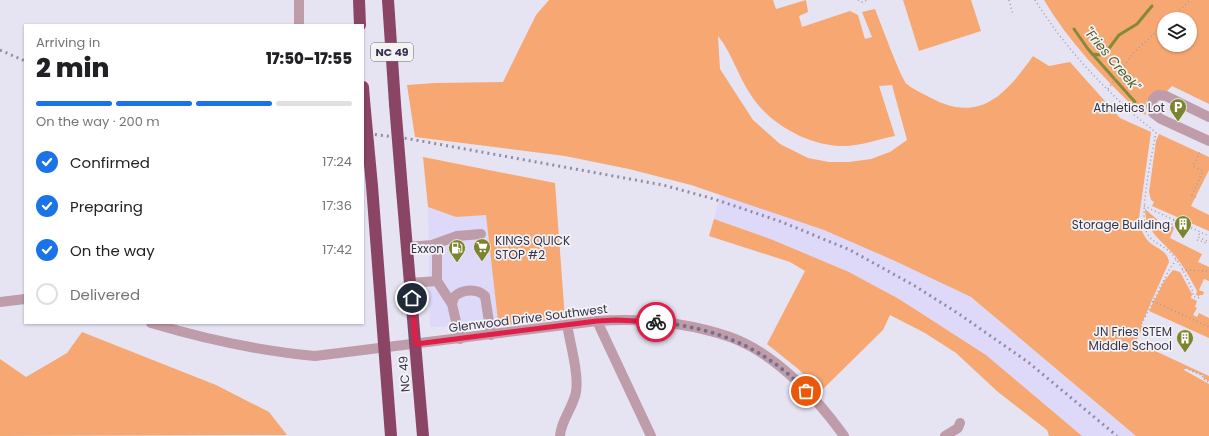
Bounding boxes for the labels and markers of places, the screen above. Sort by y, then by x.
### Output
parking icon: Athletics Lot [1168,97,1188,122]
place label: Athletics Lot [1093,99,1165,116]
building icon: Storage Building [1173,214,1193,239]
place label: Storage Building [1072,216,1170,233]
place label: KINGS QUICK STOP #2 [495,232,570,263]
supermarket icon: KINGS QUICK STOP #2 [472,237,492,262]
fuel station icon: Exxon [447,238,467,263]
place label: Exxon [411,240,444,257]
pin [395,281,429,315]
place label: JN Fries STEM Middle School [1089,323,1172,354]
building icon: JN Fries STEM Middle School [1175,328,1195,353]
pin [789,374,823,408]

